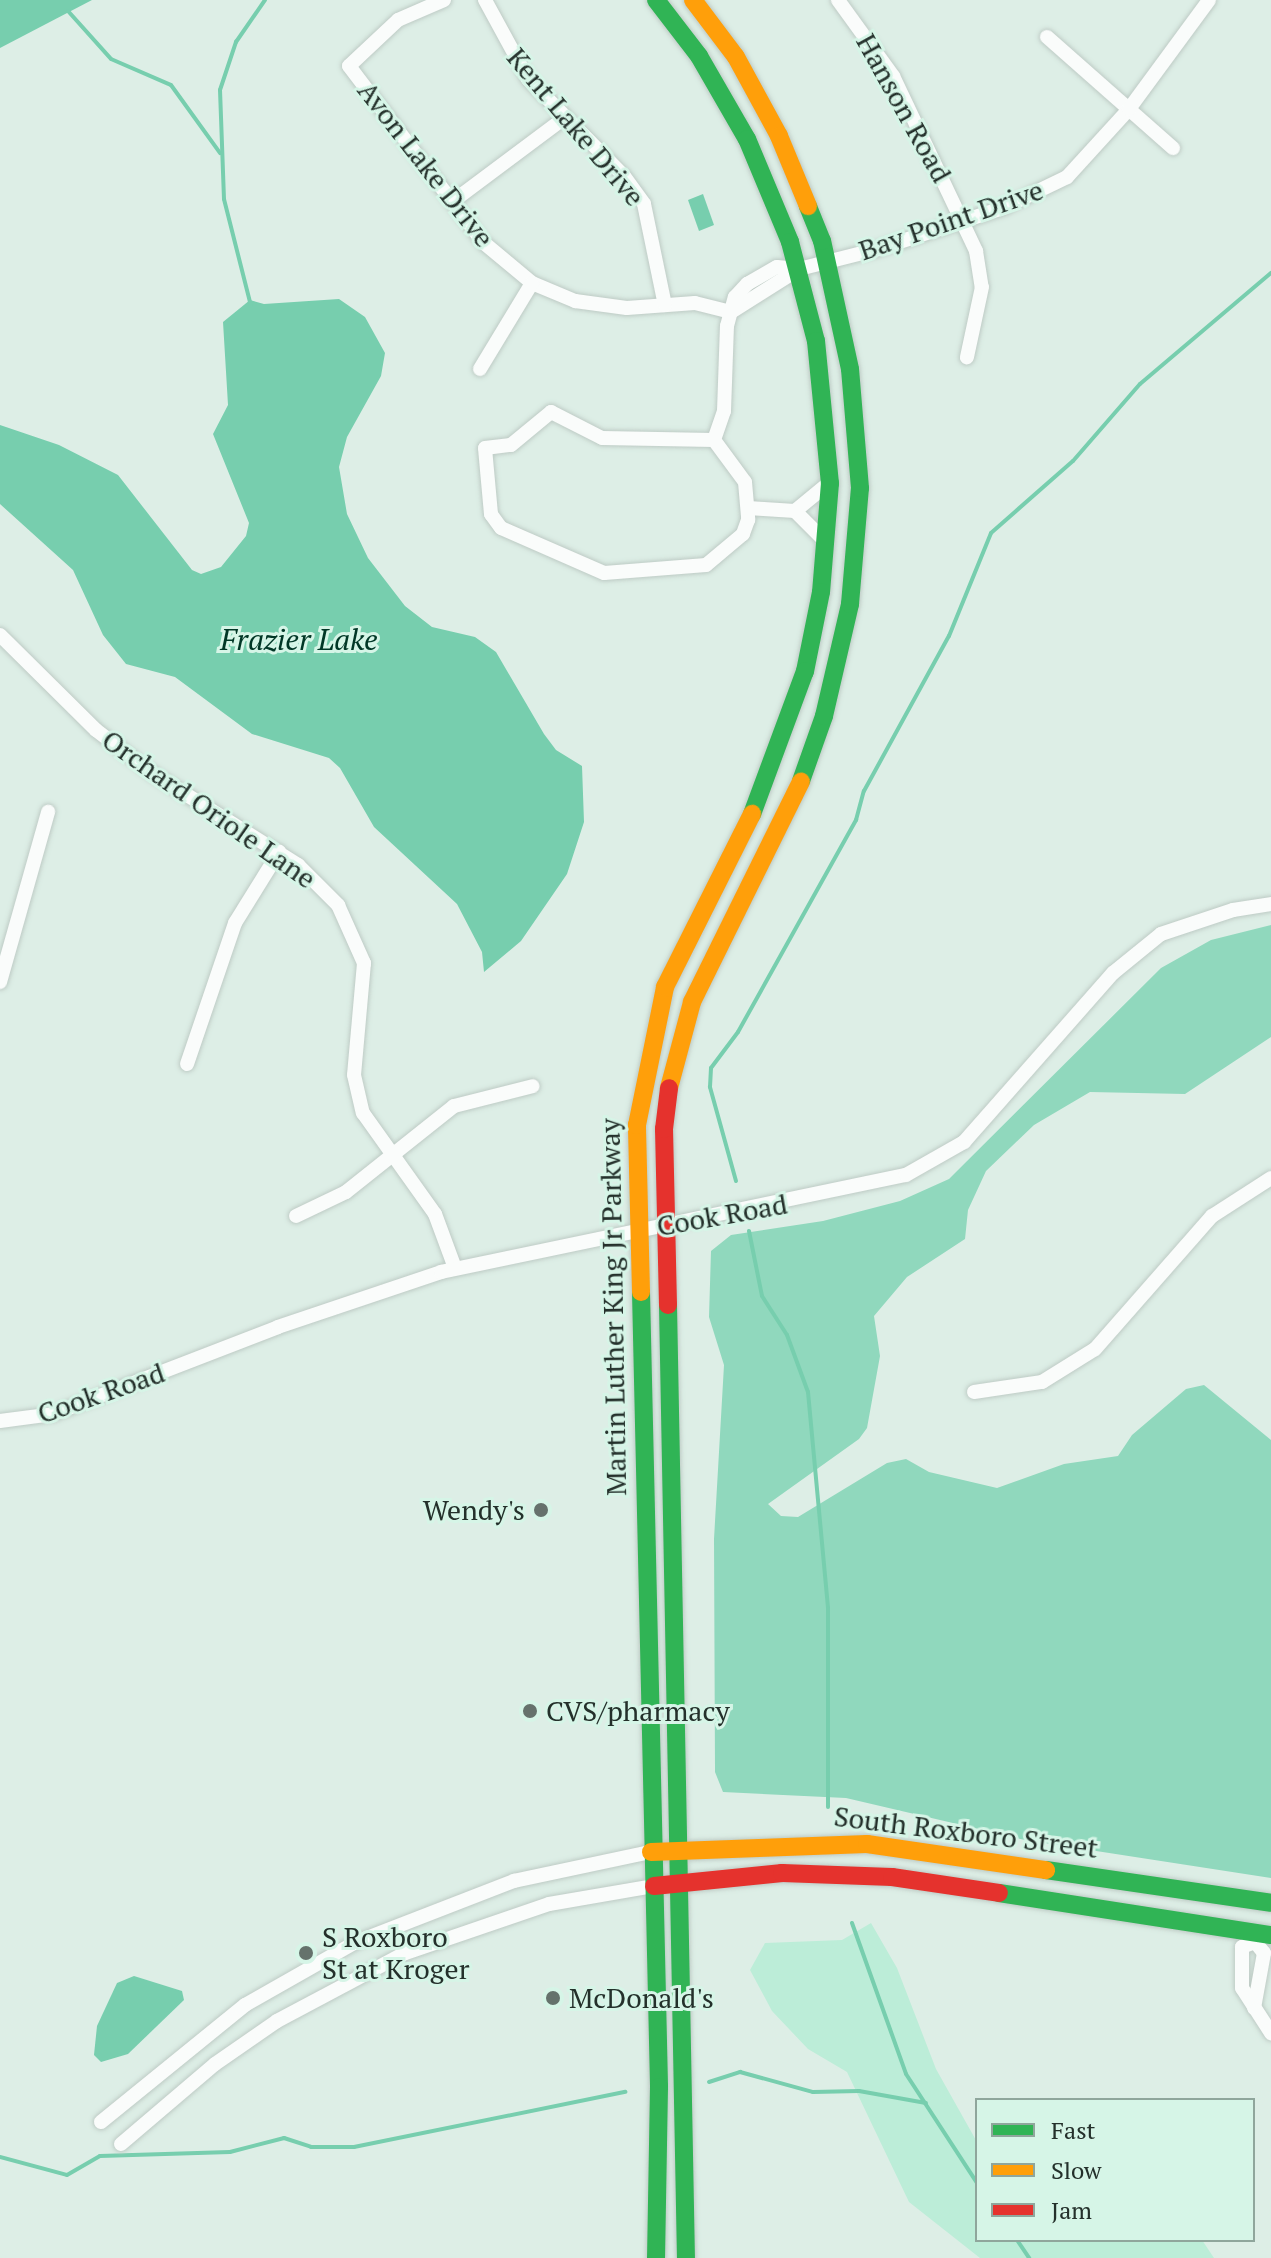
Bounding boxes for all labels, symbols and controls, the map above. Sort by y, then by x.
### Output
street label: Hanson Road [849,28,959,188]
street label: Kent Lake Drive [500,41,652,213]
street label: Avon Lake Drive [351,74,501,254]
street label: Bay Point Drive [854,173,1048,267]
water label: Frazier Lake [220,621,378,657]
street label: Orchard Oriole Lane [96,723,322,895]
street label: Martin Luther King Jr Parkway [593,1118,633,1496]
street label: Cook Road [654,1187,790,1243]
street label: Cook Road [33,1356,169,1430]
place label: Wendy's [423,1493,525,1527]
marker: Wendy's [532,1501,550,1519]
place label: CVS/pharmacy [546,1694,730,1728]
marker: CVS/pharmacy [521,1702,539,1720]
street label: South Roxboro Street [832,1799,1100,1865]
place label: S Roxboro St at Kroger [322,1920,469,1986]
marker: S Roxboro St at Kroger [297,1944,315,1962]
place label: McDonald's [569,1981,714,2015]
marker: McDonald's [544,1989,562,2007]
legend [975,2098,1255,2242]
text: Fast [1051,2114,1095,2146]
text: Slow [1051,2154,1102,2186]
text: Jam [1051,2194,1092,2226]

